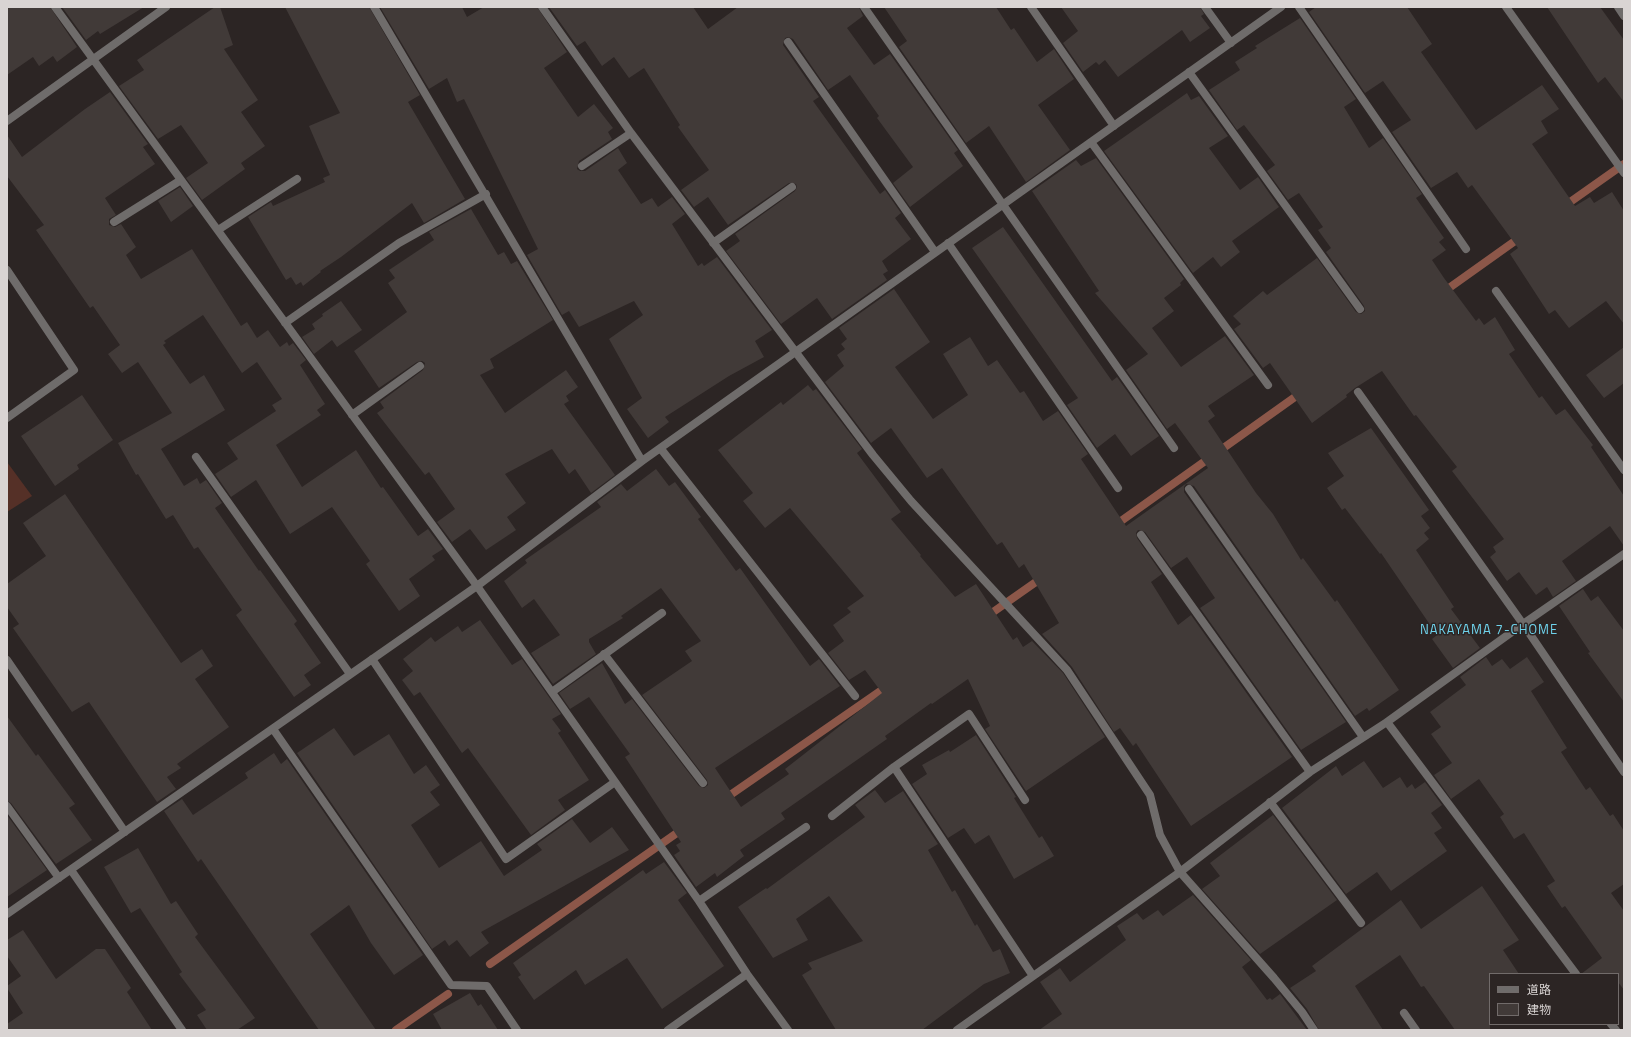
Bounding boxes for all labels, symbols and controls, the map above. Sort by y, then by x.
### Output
district label: NAKAYAMA 7-CHOME [1420,623,1558,639]
legend [1489,973,1619,1025]
text: 道路 [1527,980,1551,999]
text: 建物 [1527,1000,1551,1019]

